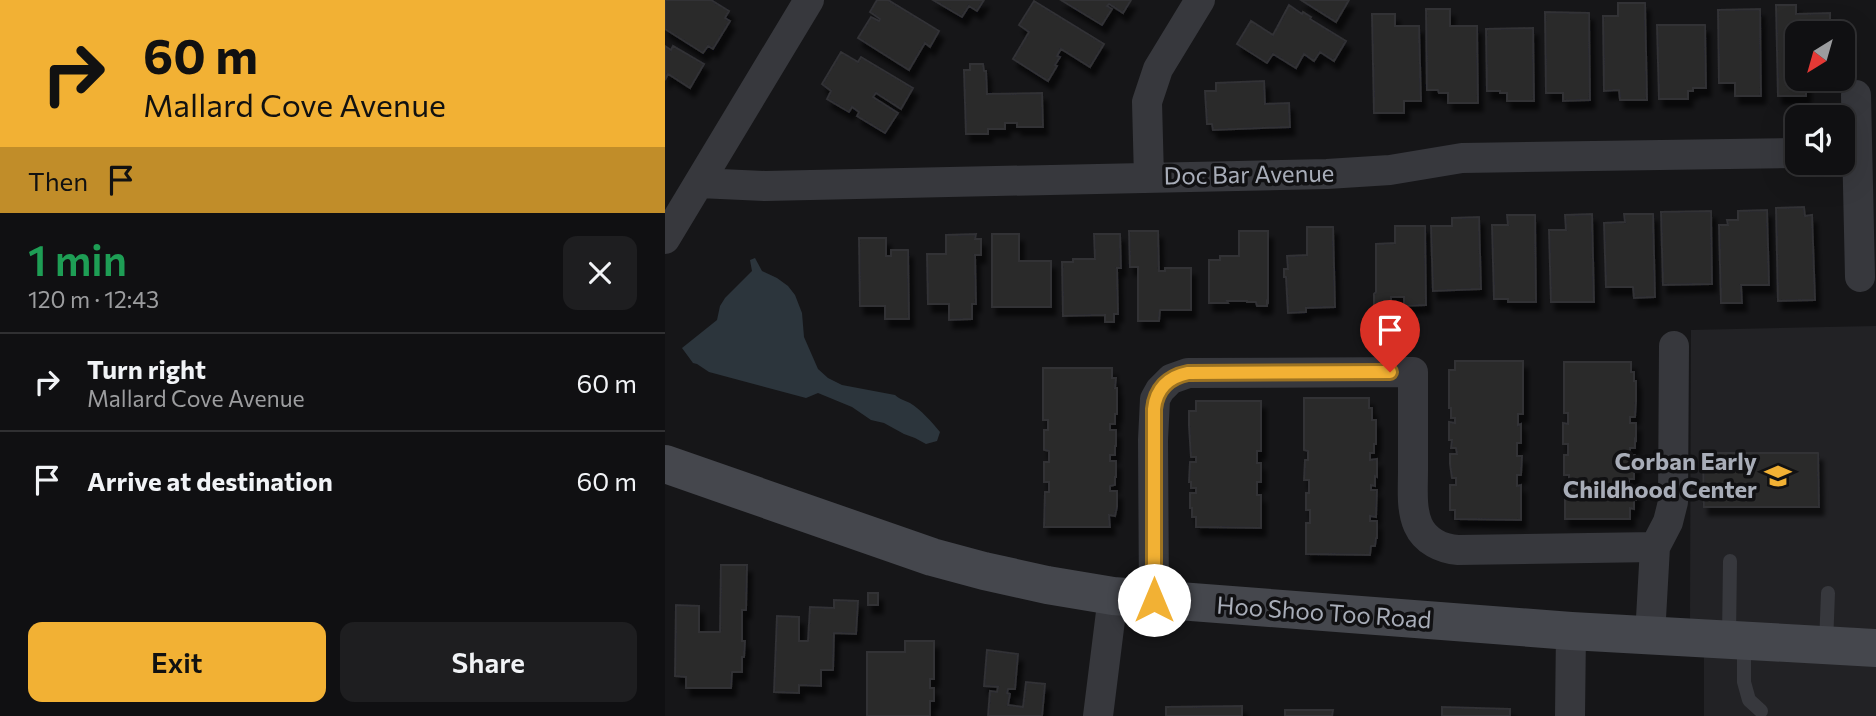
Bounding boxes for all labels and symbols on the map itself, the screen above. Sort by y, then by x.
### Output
north arrow [1785,21,1855,91]
street label: Doc Bar Avenue [1163,158,1335,189]
pin [1360,300,1420,372]
place label: Corban Early Childhood Center [1563,446,1757,503]
school or university icon: Corban Early Childhood Center [1763,461,1793,491]
position arrow [1117,563,1191,637]
street label: Hoo Shoo Too Road [1216,590,1432,633]

